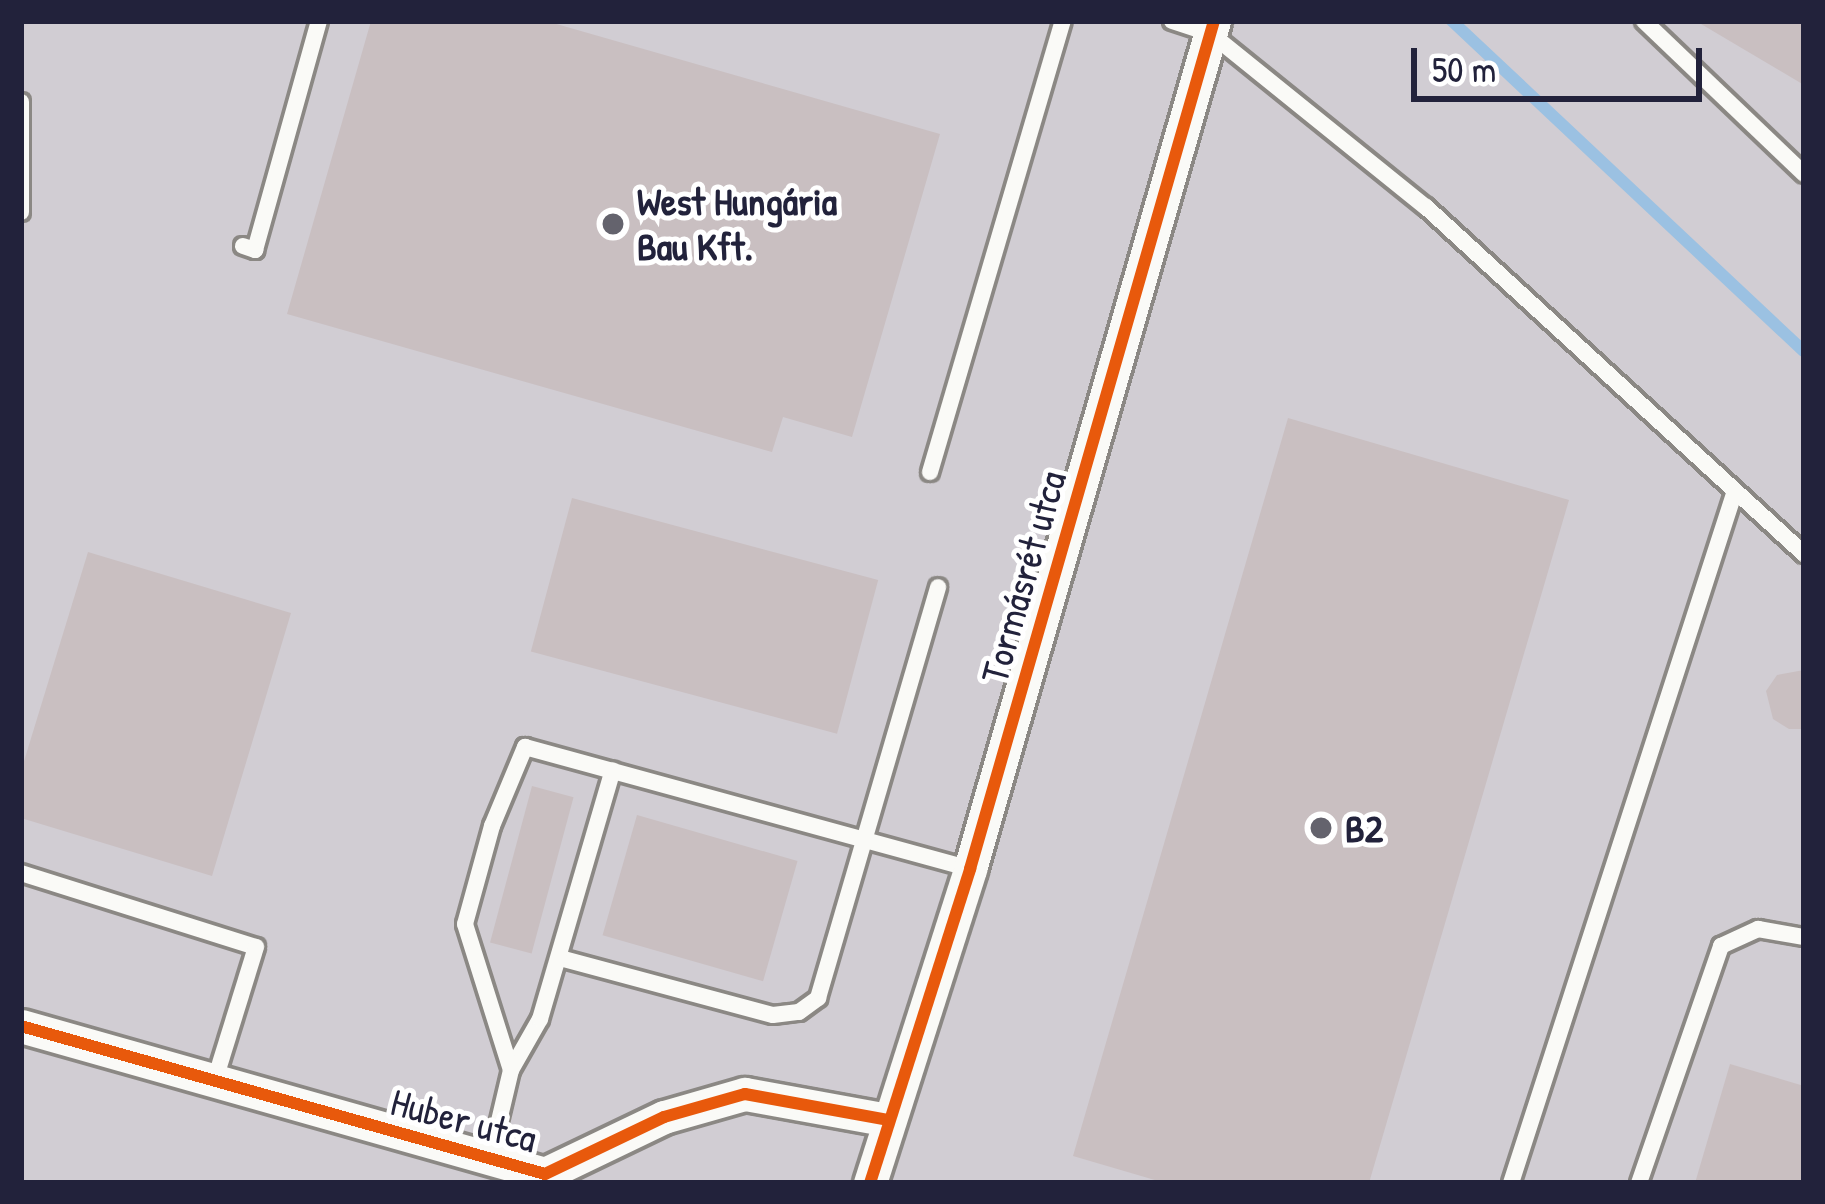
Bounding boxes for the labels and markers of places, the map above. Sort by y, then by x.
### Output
place label: West Hungária Bau Kft. [637,179,837,270]
marker: West Hungária Bau Kft. [600,211,626,237]
place label: B2 [1345,805,1383,851]
marker: B2 [1308,815,1334,841]

